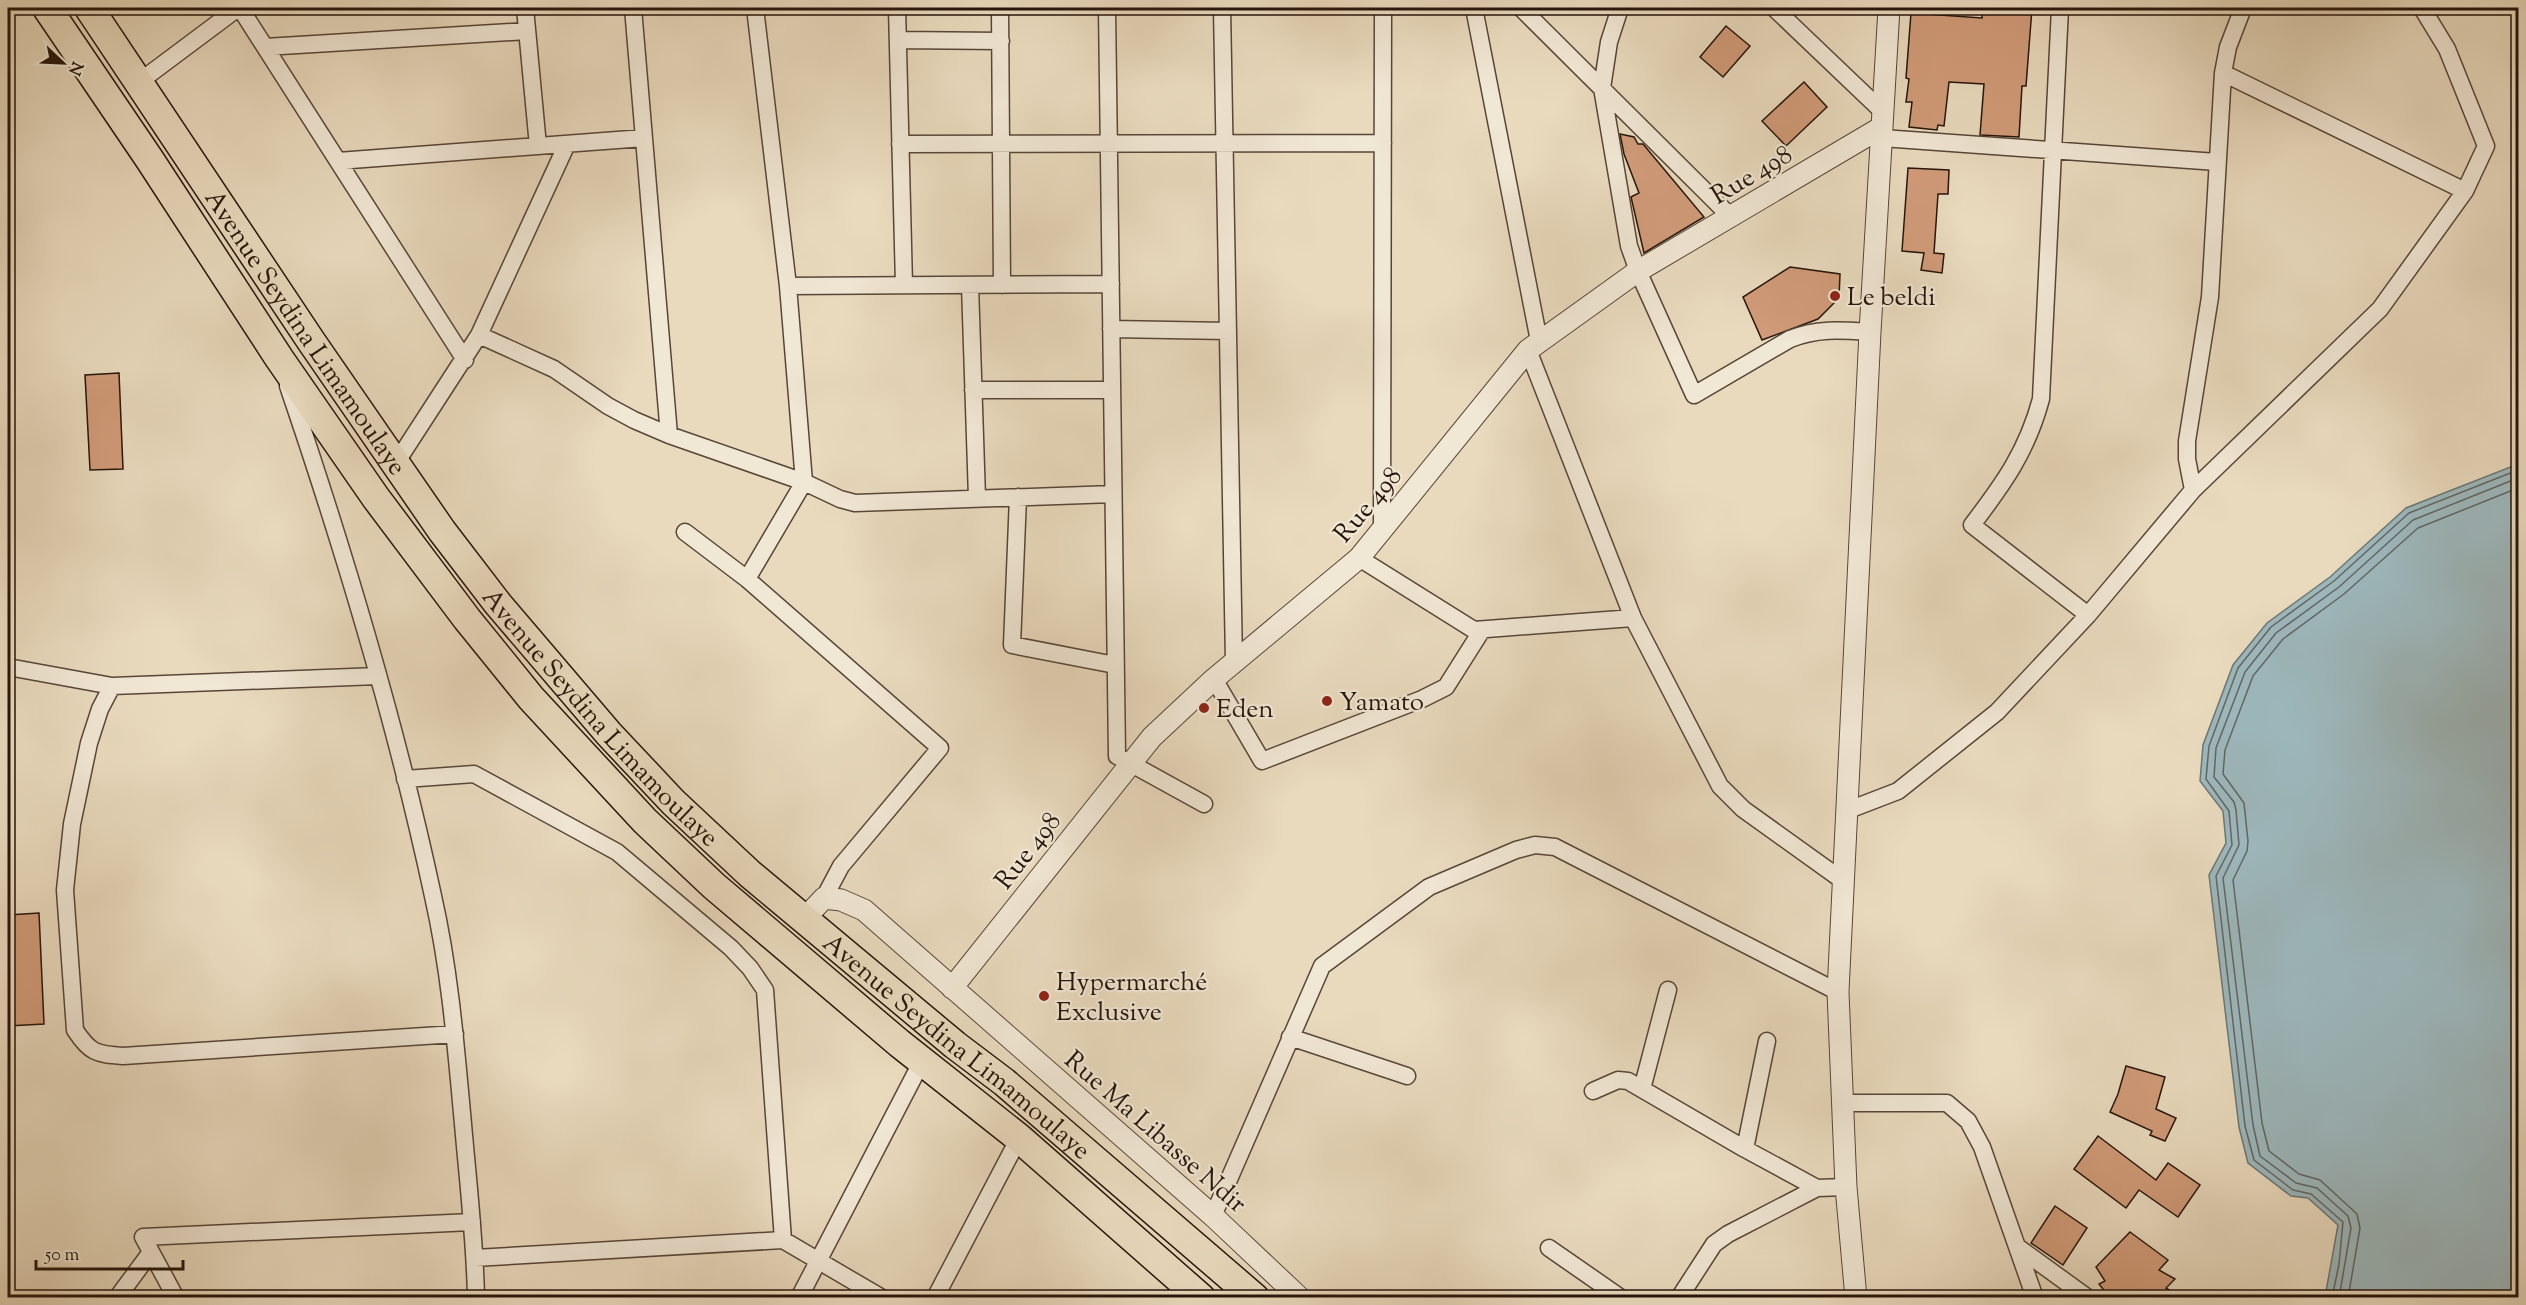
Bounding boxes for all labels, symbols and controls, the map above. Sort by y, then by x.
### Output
north arrow [33,33,93,93]
text: N [61,58,88,78]
street label: Rue 498 [1705,137,1800,215]
street label: Avenue Seydina Limamoulaye [194,183,414,484]
place label: Le beldi [1847,280,1936,317]
marker: Le beldi [1828,289,1842,303]
street label: Rue 498 [1326,460,1412,552]
street label: Avenue Seydina Limamoulaye [472,582,726,857]
place label: Yamato [1339,685,1424,722]
place label: Eden [1216,692,1274,729]
marker: Yamato [1320,694,1334,708]
marker: Eden [1197,701,1211,715]
street label: Rue 498 [987,805,1071,898]
street label: Avenue Seydina Limamoulaye [814,926,1098,1170]
place label: Hypermarché Exclusive [1056,965,1207,1032]
marker: Hypermarché Exclusive [1037,989,1051,1003]
street label: Rue Ma Libasse Ndir [1055,1043,1254,1223]
scale bar [36,1233,183,1271]
text: 50 m [44,1243,80,1269]

